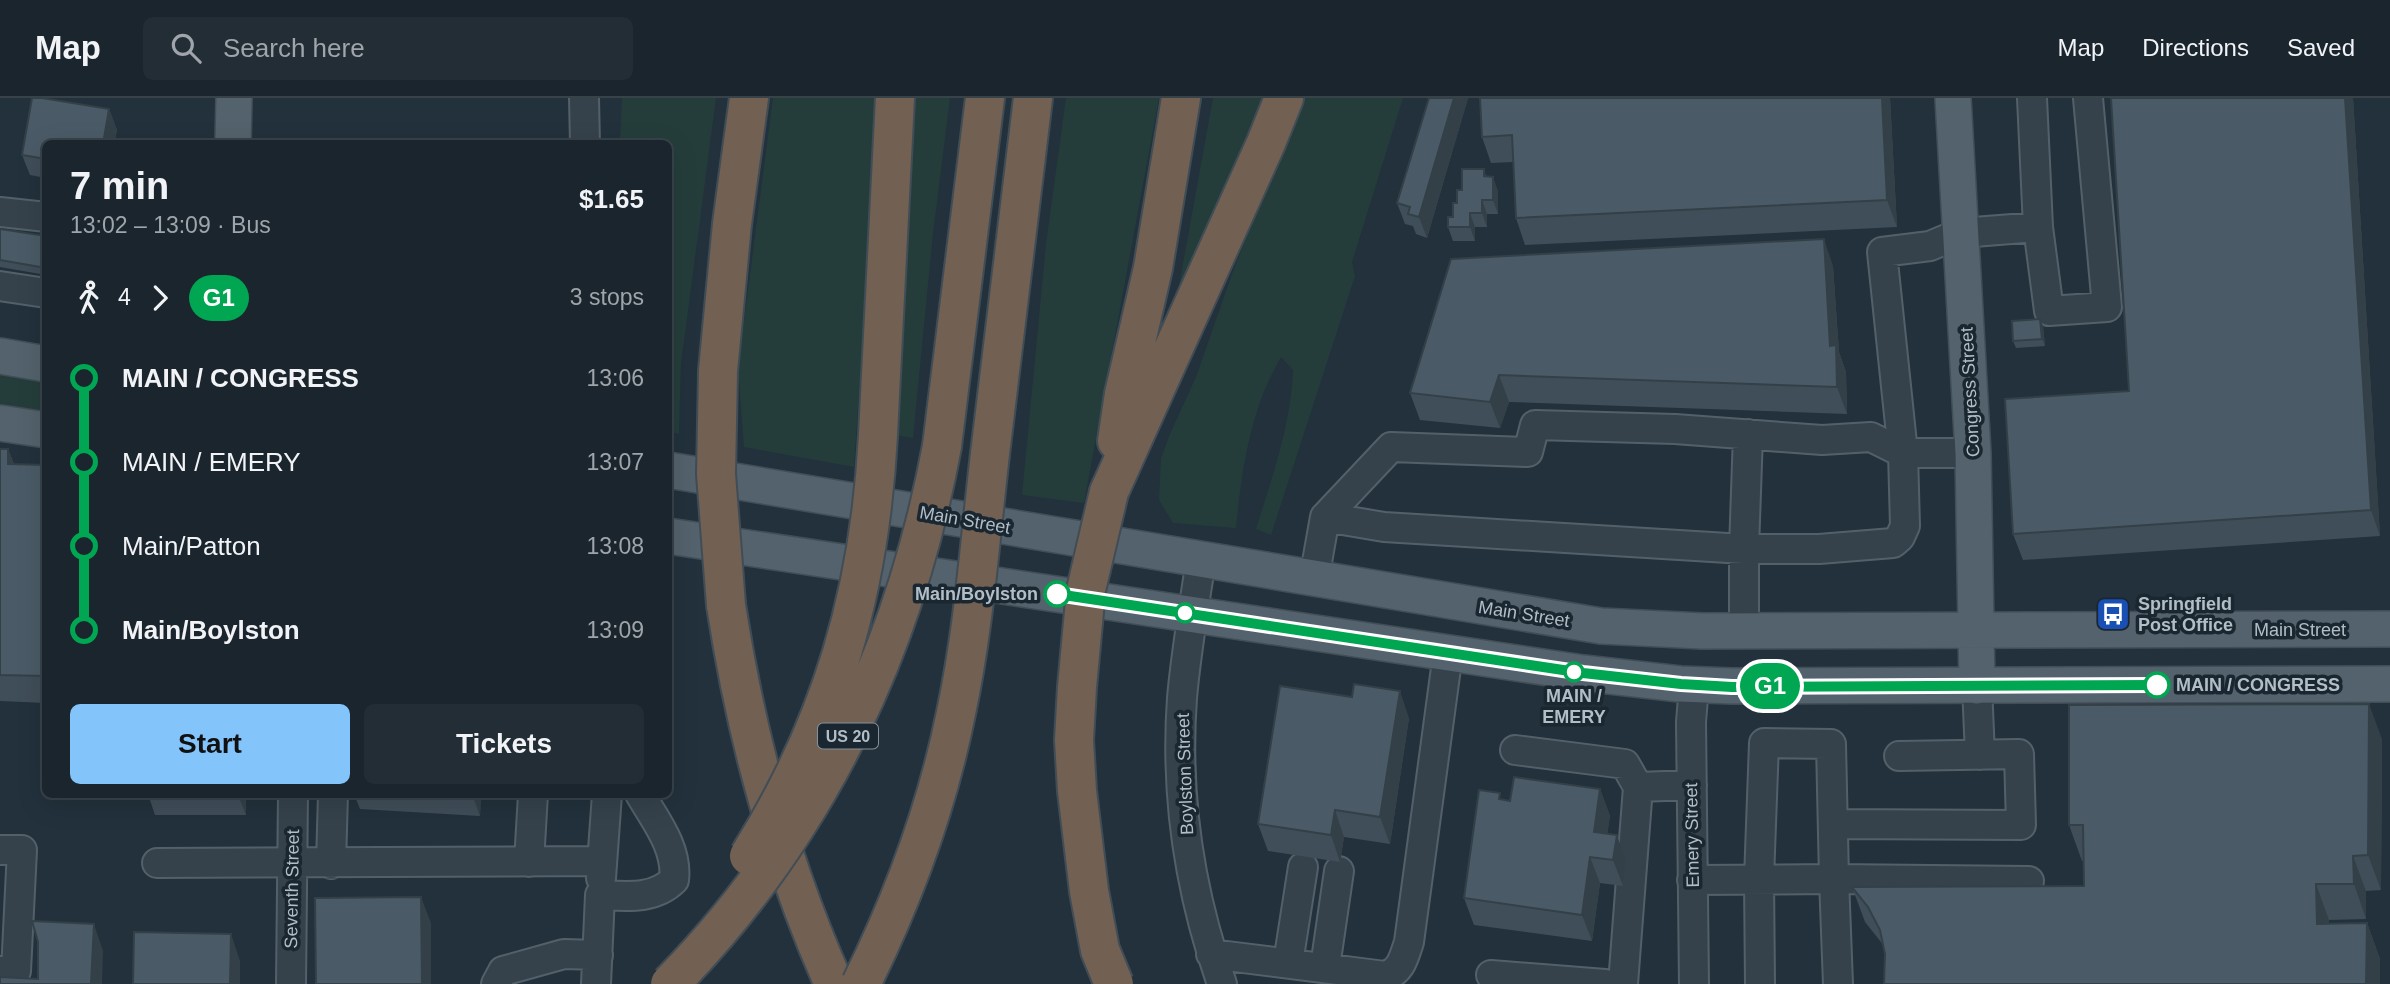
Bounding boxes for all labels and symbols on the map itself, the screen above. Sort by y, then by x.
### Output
street label: Congress Street [1957,327,1983,457]
street label: Main Street [918,502,1012,538]
marker: Main/Boylston [1044,581,1070,607]
place label: Main/Boylston [915,584,1038,604]
place label: Springfield Post Office [2138,594,2233,635]
bus stop icon: Springfield Post Office [2094,595,2132,633]
street label: Main Street [1477,597,1571,631]
unlabelled marker [1175,603,1195,623]
street label: Main Street [2254,620,2346,640]
marker: MAIN / EMERY [1564,662,1584,682]
line badge: G1 [1738,663,1802,709]
marker: MAIN / CONGRESS [2144,672,2170,698]
place label: MAIN / CONGRESS [2176,675,2340,695]
place label: MAIN / EMERY [1542,686,1606,727]
street label: Boylston Street [1173,713,1197,835]
road number: US 20 [818,723,878,748]
street label: Emery Street [1681,782,1703,888]
street label: Seventh Street [281,829,303,949]

